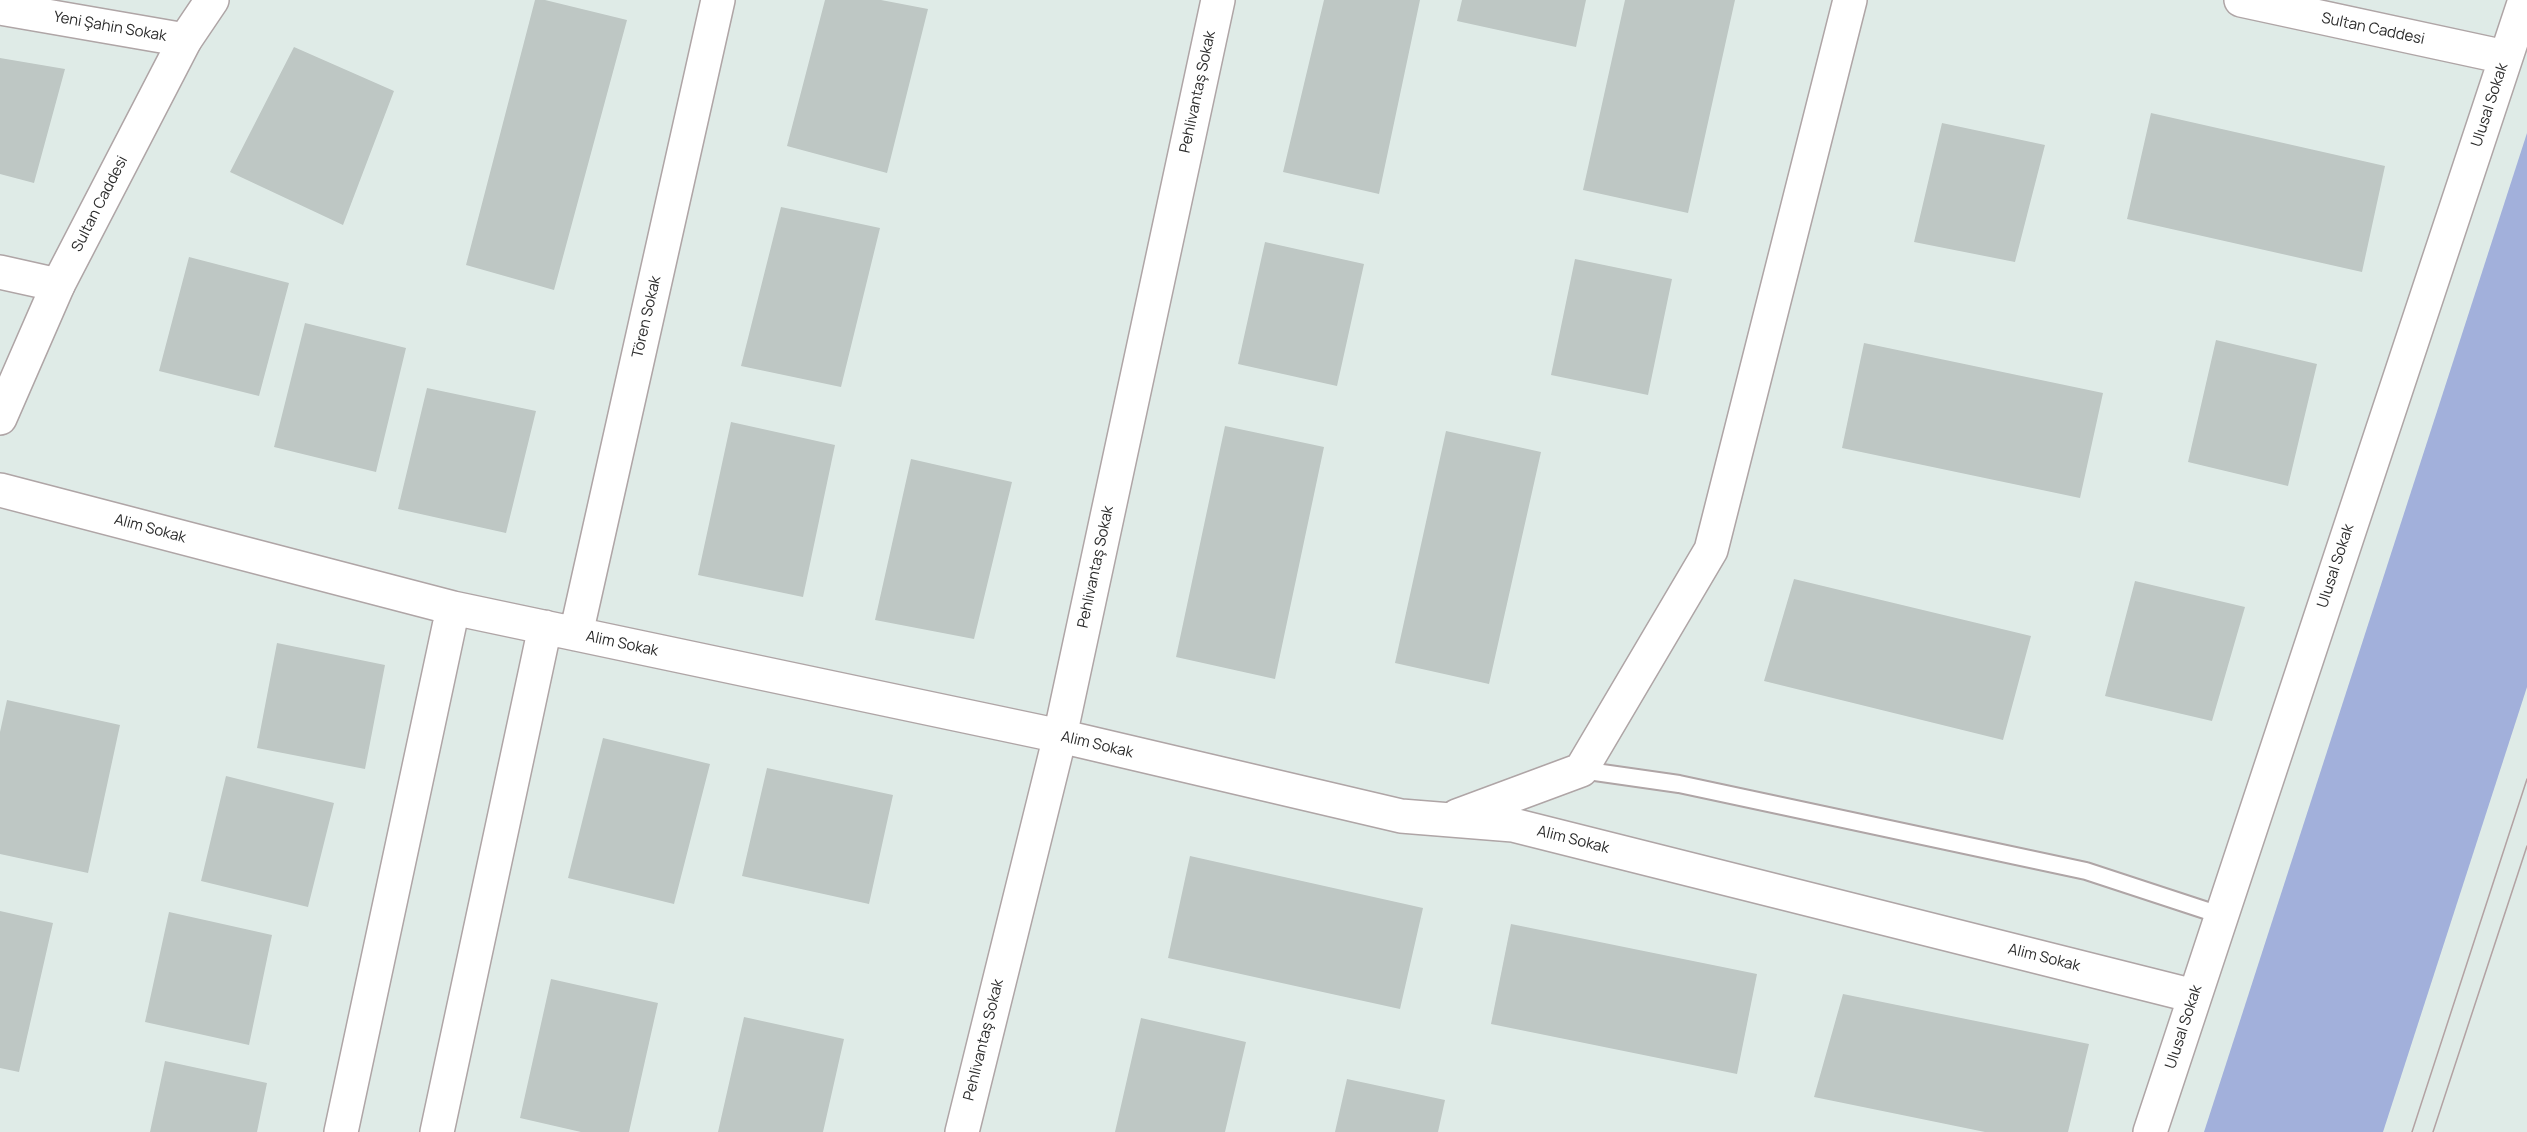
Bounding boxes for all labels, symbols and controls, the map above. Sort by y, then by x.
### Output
street label: Yeni Şahin Sokak [52,8,168,46]
street label: Sultan Caddesi [2320,9,2426,49]
street label: Pehlivantaş Sokak [1176,29,1220,155]
street label: Ulusal Sokak [2468,61,2512,149]
street label: Sultan Caddesi [68,153,132,255]
street label: Tören Sokak [629,274,665,360]
street label: Pehlivantaş Sokak [1074,504,1118,630]
street label: Alim Sokak [112,511,188,547]
street label: Ulusal Sokak [2314,522,2358,610]
street label: Alim Sokak [584,628,660,660]
street label: Alim Sokak [1059,728,1135,762]
street label: Alim Sokak [1535,822,1611,858]
street label: Alim Sokak [2006,940,2082,976]
street label: Pehlivantaş Sokak [960,977,1008,1103]
street label: Ulusal Sokak [2162,983,2206,1071]

